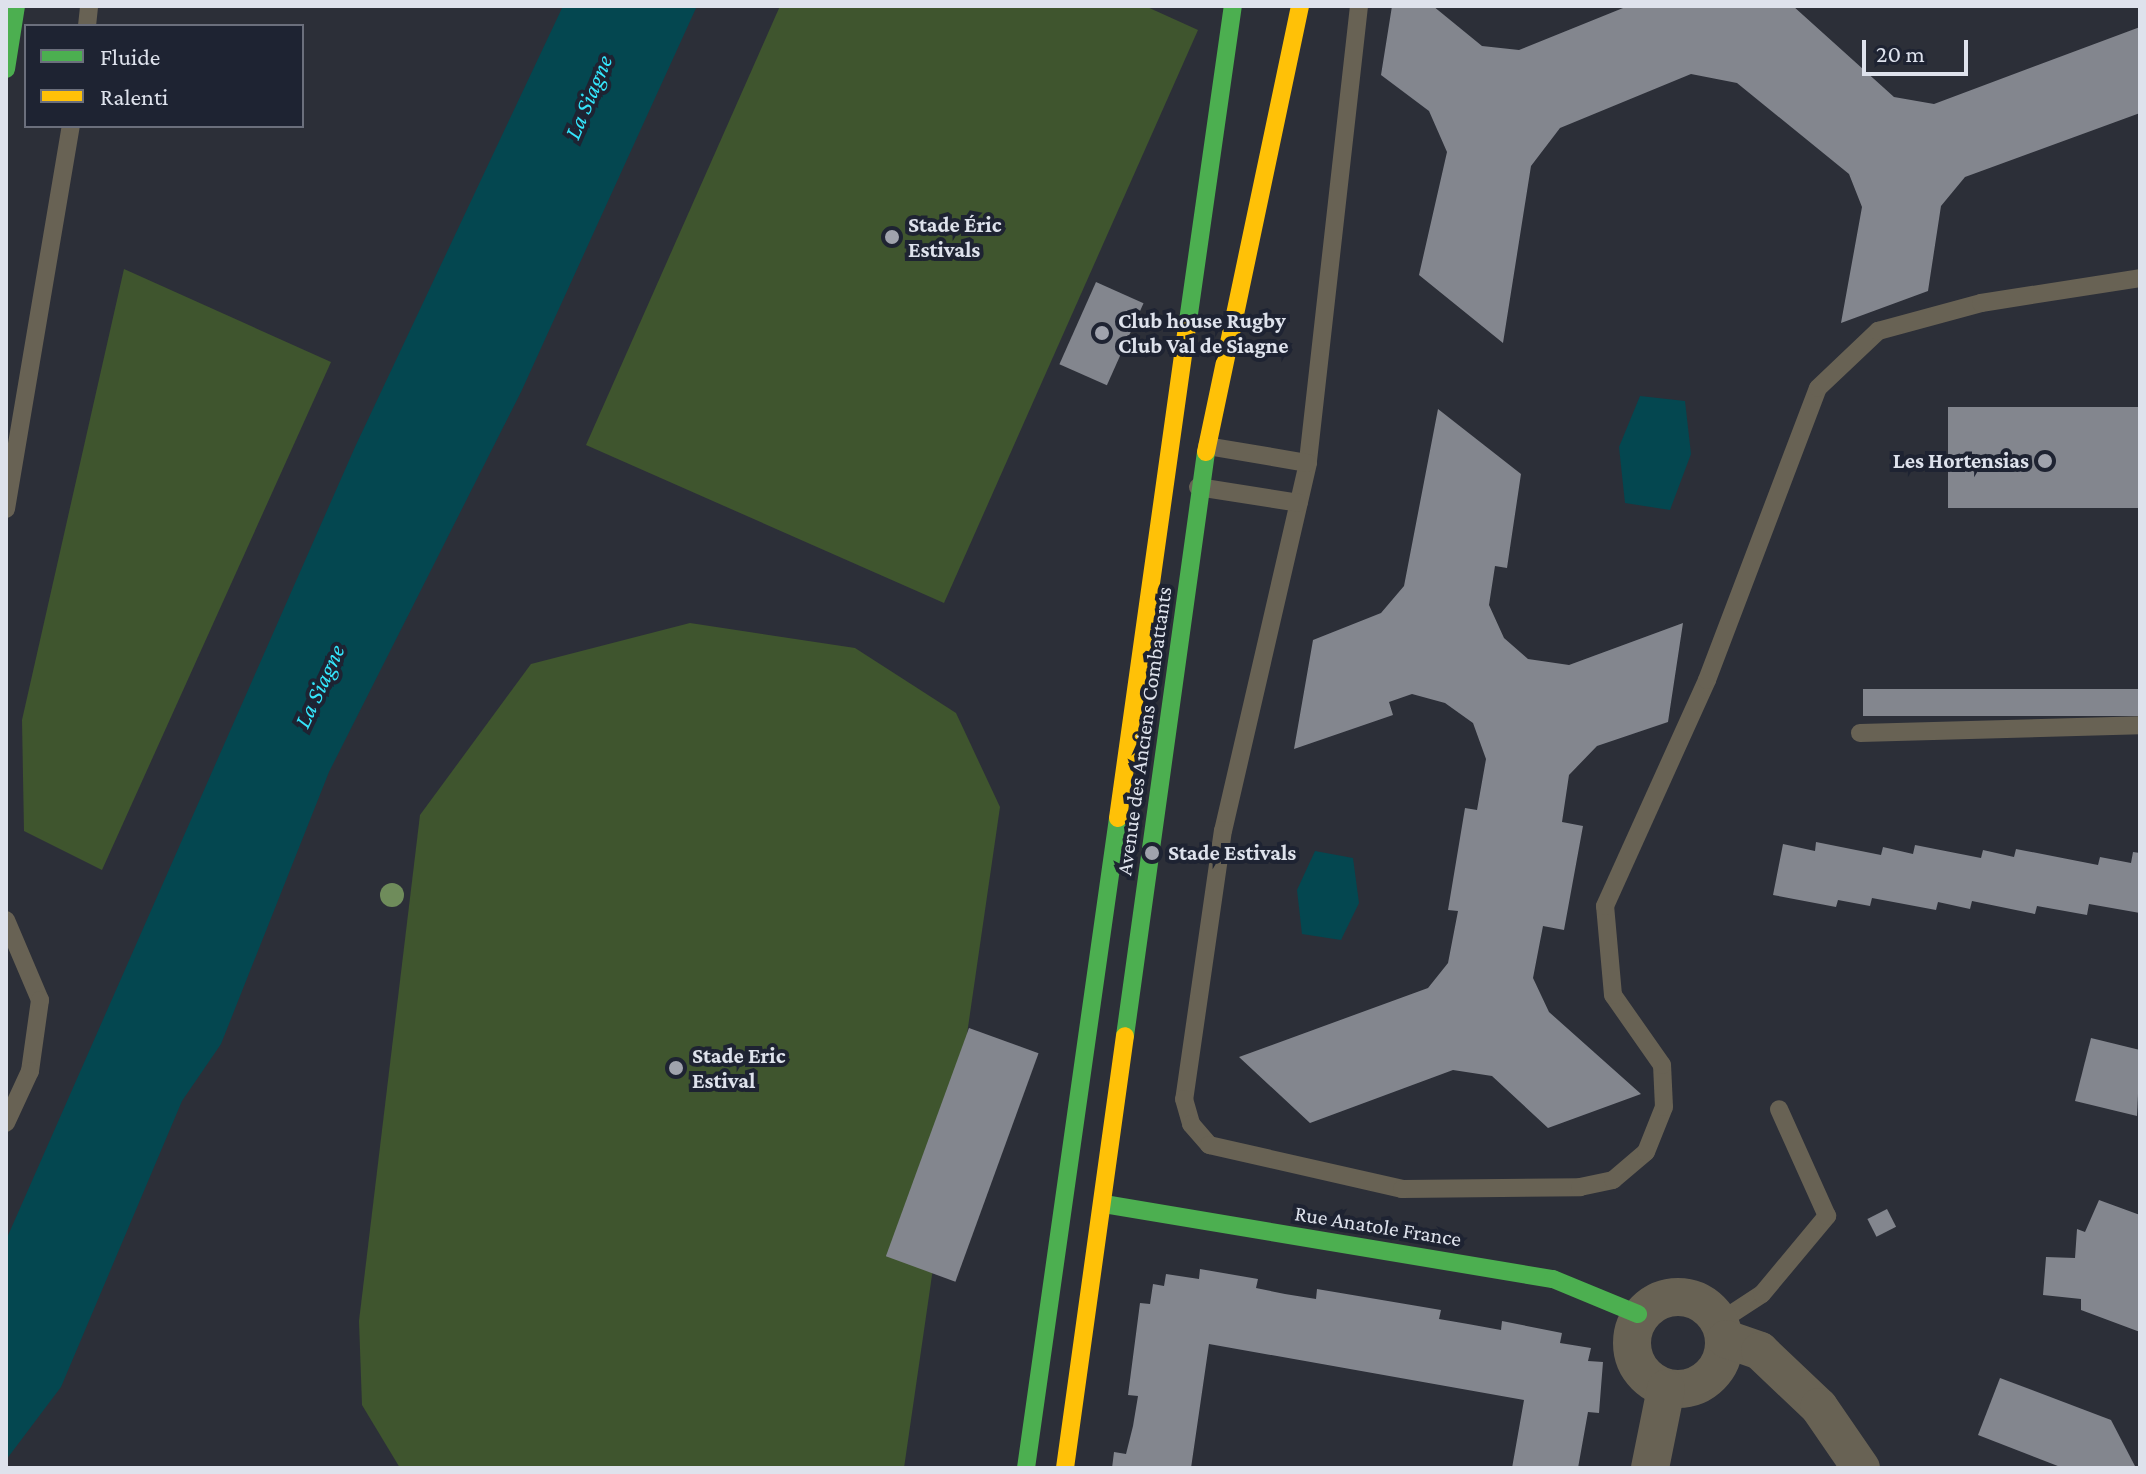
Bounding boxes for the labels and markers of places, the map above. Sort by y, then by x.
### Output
place label: Stade Éric Estivals [908,211,1002,262]
marker: Stade Éric Estivals [883,228,901,246]
place label: Club house Rugby Club Val de Siagne [1118,307,1288,358]
marker: Club house Rugby Club Val de Siagne [1093,324,1111,342]
place label: Les Hortensias [1893,448,2029,474]
marker: Les Hortensias [2036,452,2054,470]
place label: Stade Estivals [1168,840,1296,866]
marker: Stade Estivals [1143,844,1161,862]
place label: Stade Eric Estival [692,1042,786,1094]
marker: Stade Eric Estival [667,1059,685,1077]

